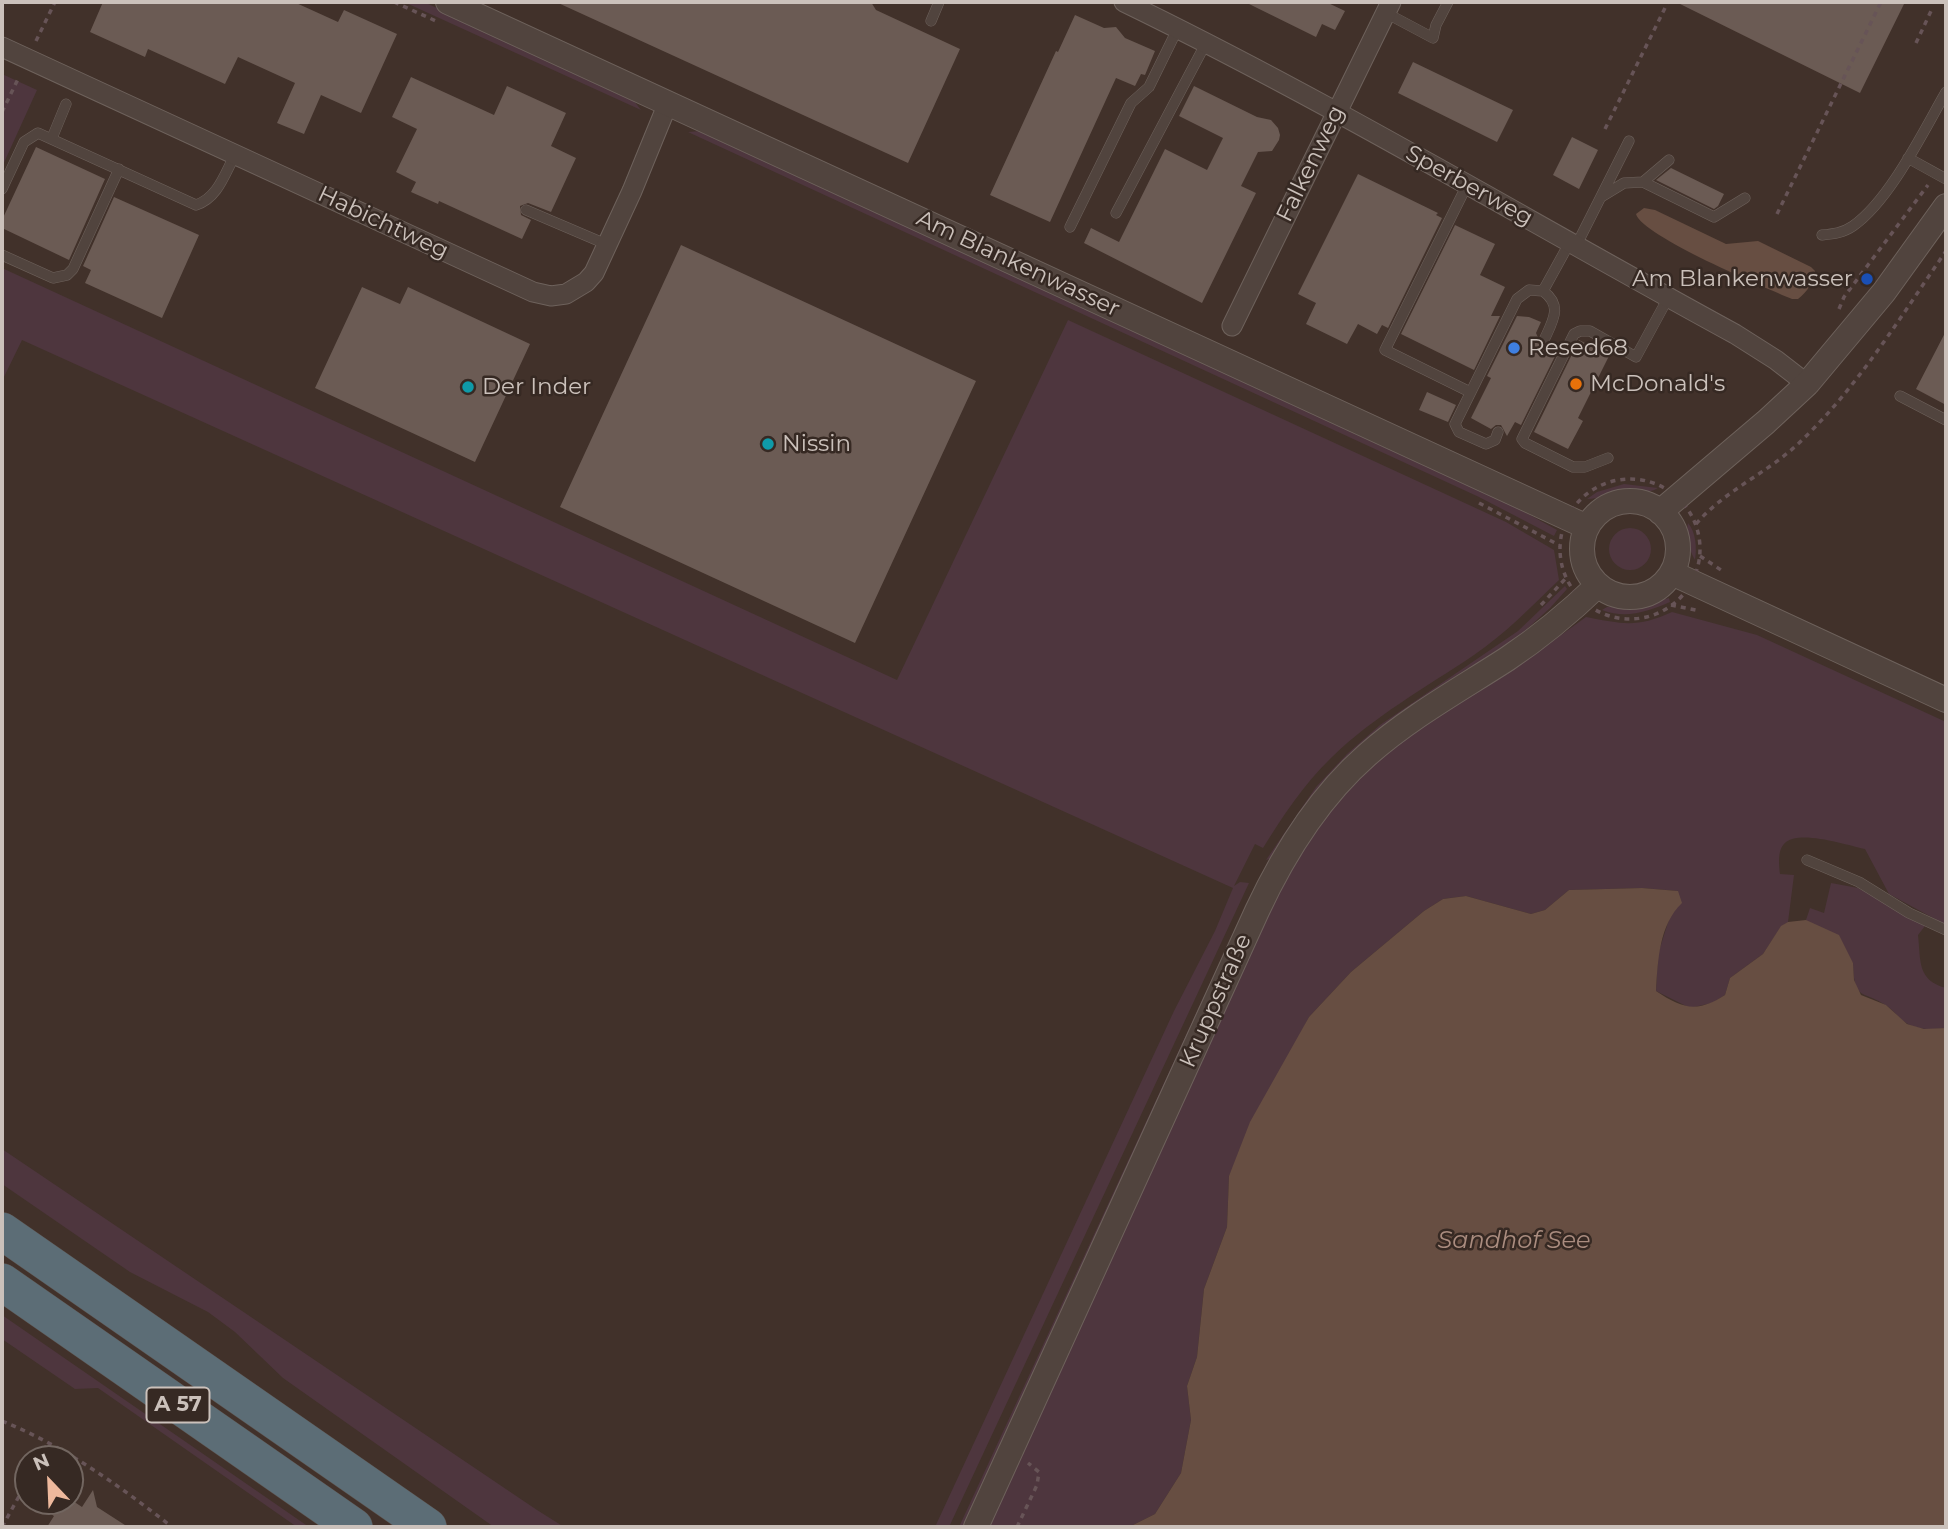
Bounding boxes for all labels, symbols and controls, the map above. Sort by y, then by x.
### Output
street label: Falkenweg [1271,101,1351,227]
street label: Sperberweg [1401,140,1537,232]
street label: Habichtweg [313,181,453,265]
street label: Am Blankenwasser [912,205,1124,323]
place label: Am Blankenwasser [1632,265,1853,293]
marker: Am Blankenwasser [1859,271,1875,287]
place label: Resed68 [1528,334,1628,362]
marker: Resed68 [1506,340,1522,356]
place label: McDonald's [1590,370,1725,398]
place label: Der Inder [482,373,591,401]
marker: McDonald's [1568,376,1584,392]
marker: Der Inder [460,379,476,395]
place label: Nissin [782,430,851,458]
marker: Nissin [760,436,776,452]
street label: Kruppstraße [1174,930,1258,1072]
water label: Sandhof See [1438,1227,1590,1255]
road number: A 57 [146,1388,210,1422]
north arrow [14,1445,84,1515]
text: N [30,1448,53,1476]

